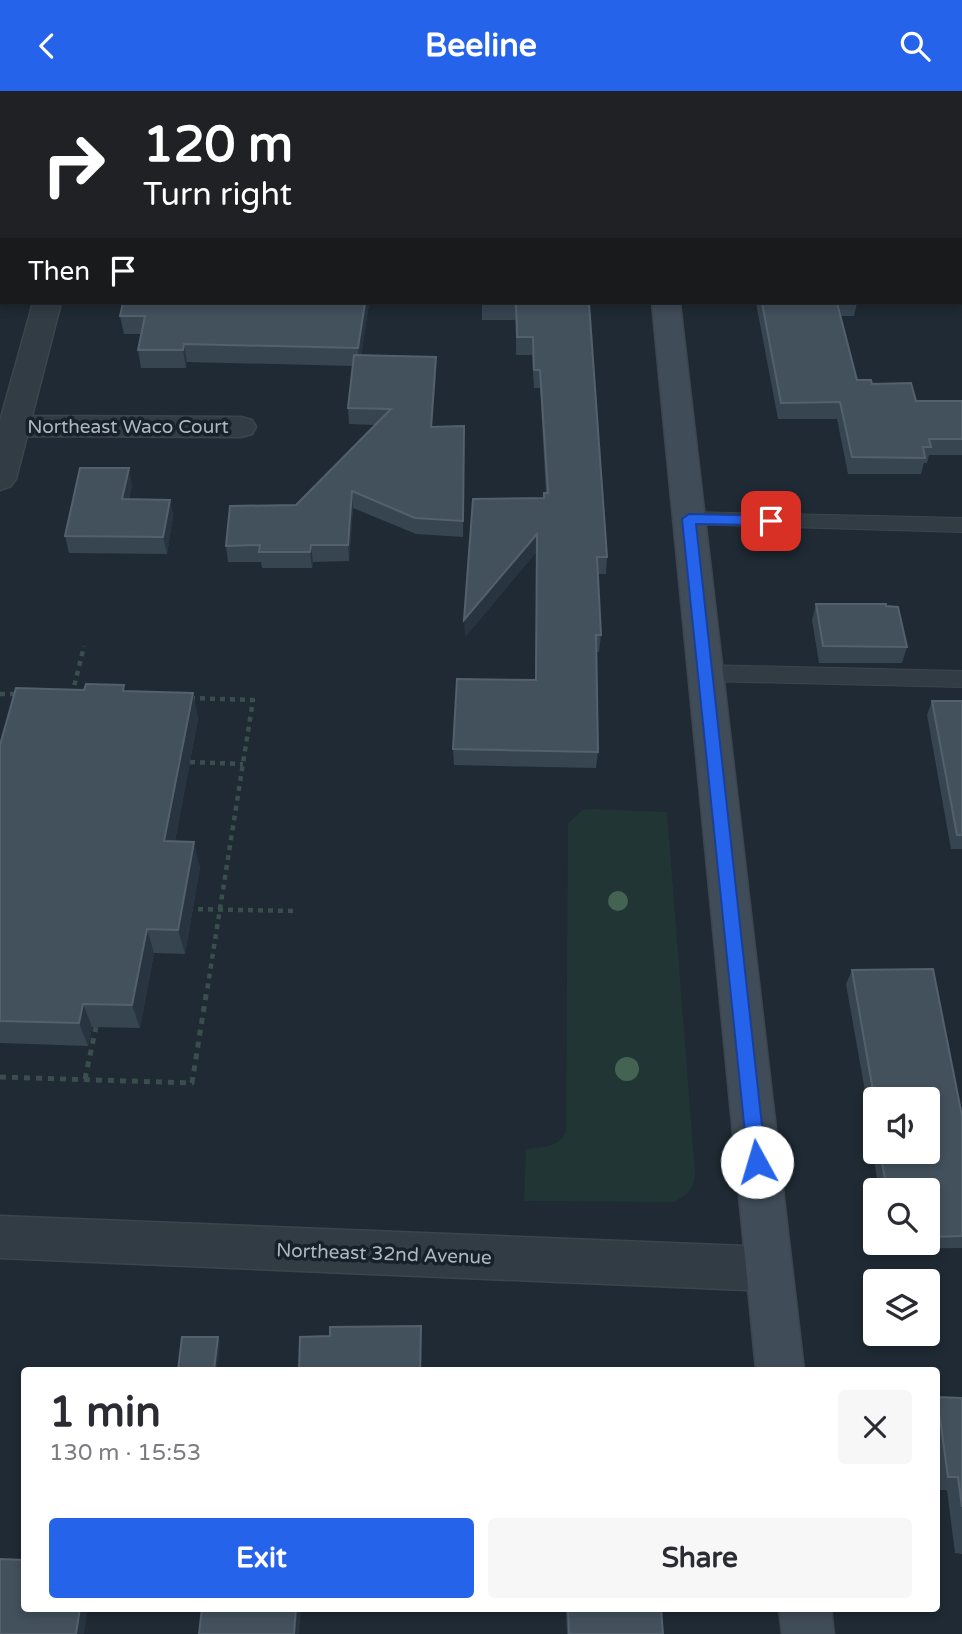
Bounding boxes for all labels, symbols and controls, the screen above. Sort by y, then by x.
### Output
icon: back [28,27,66,65]
text: Beeline [425,27,537,65]
icon: search [896,27,934,65]
text: 120 m [143,116,293,175]
icon: right [28,119,119,210]
text: Turn right [143,176,292,214]
icon: arrive [104,252,142,290]
text: Then [28,256,90,287]
street label: Northeast Waco Court [27,416,229,438]
pin [741,491,801,551]
icon: arrive [752,502,790,540]
map controls [863,1087,940,1346]
button: sound [863,1087,940,1164]
position arrow [720,1125,794,1199]
button: search [863,1178,940,1255]
street label: Northeast 32nd Avenue [276,1239,492,1269]
button: layers [863,1269,940,1346]
text: 1 min [49,1387,161,1438]
button: close [838,1390,912,1464]
text: 130 m · 15:53 [49,1439,201,1467]
button: Exit [49,1518,474,1598]
button: Share [488,1518,912,1598]

